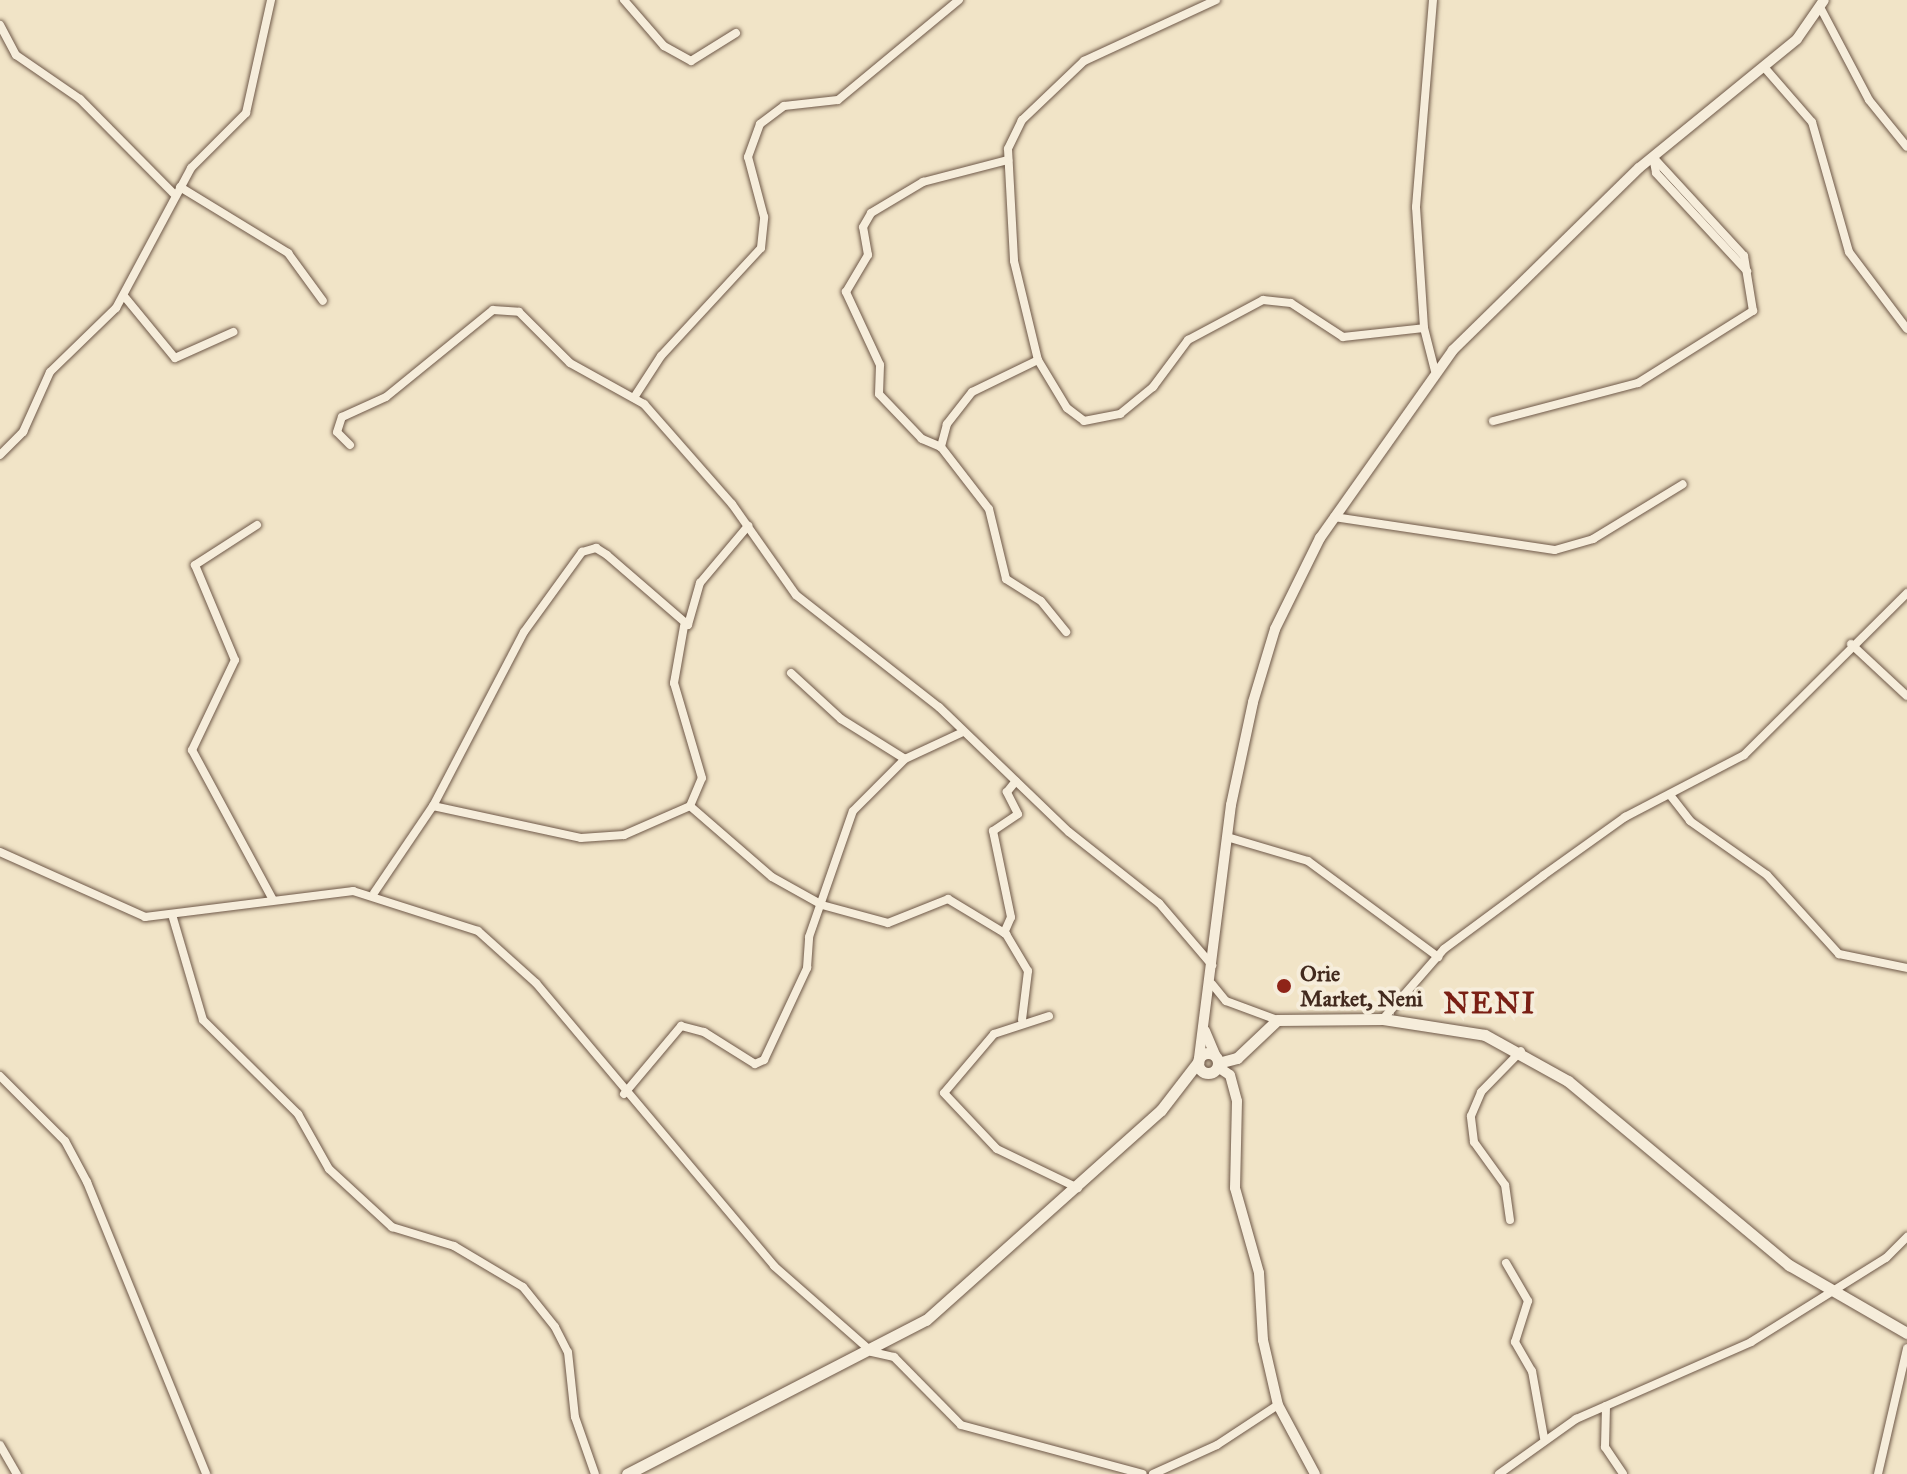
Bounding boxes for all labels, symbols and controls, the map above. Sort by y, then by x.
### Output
place label: Orie Market, Neni [1300,960,1423,1012]
marker: Orie Market, Neni [1275,977,1293,995]
district label: NENI [1443,985,1537,1021]

